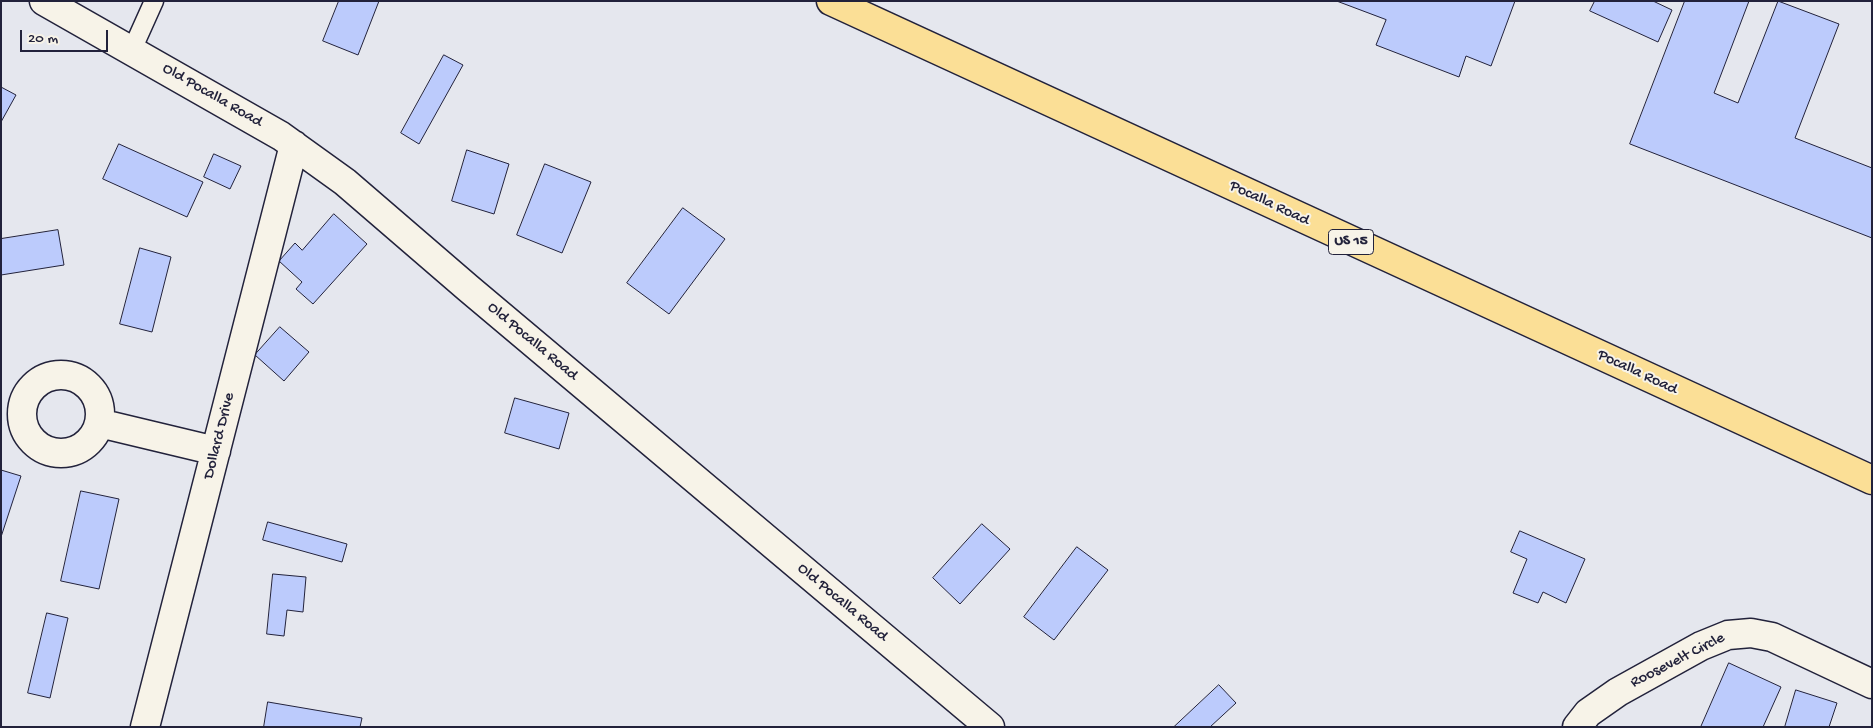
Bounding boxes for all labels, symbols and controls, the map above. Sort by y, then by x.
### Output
scale bar [22,20,110,52]
text: 20 m [28,30,58,48]
street label: Old Pocalla Road [159,60,265,132]
street label: Pocalla Road [1226,177,1312,231]
road number: US 15 [1328,230,1374,254]
street label: Old Pocalla Road [483,299,581,385]
street label: Pocalla Road [1594,346,1680,400]
street label: Dollard Drive [200,391,240,481]
street label: Old Pocalla Road [793,560,891,646]
street label: Roosevelt Circle [1628,629,1728,693]

